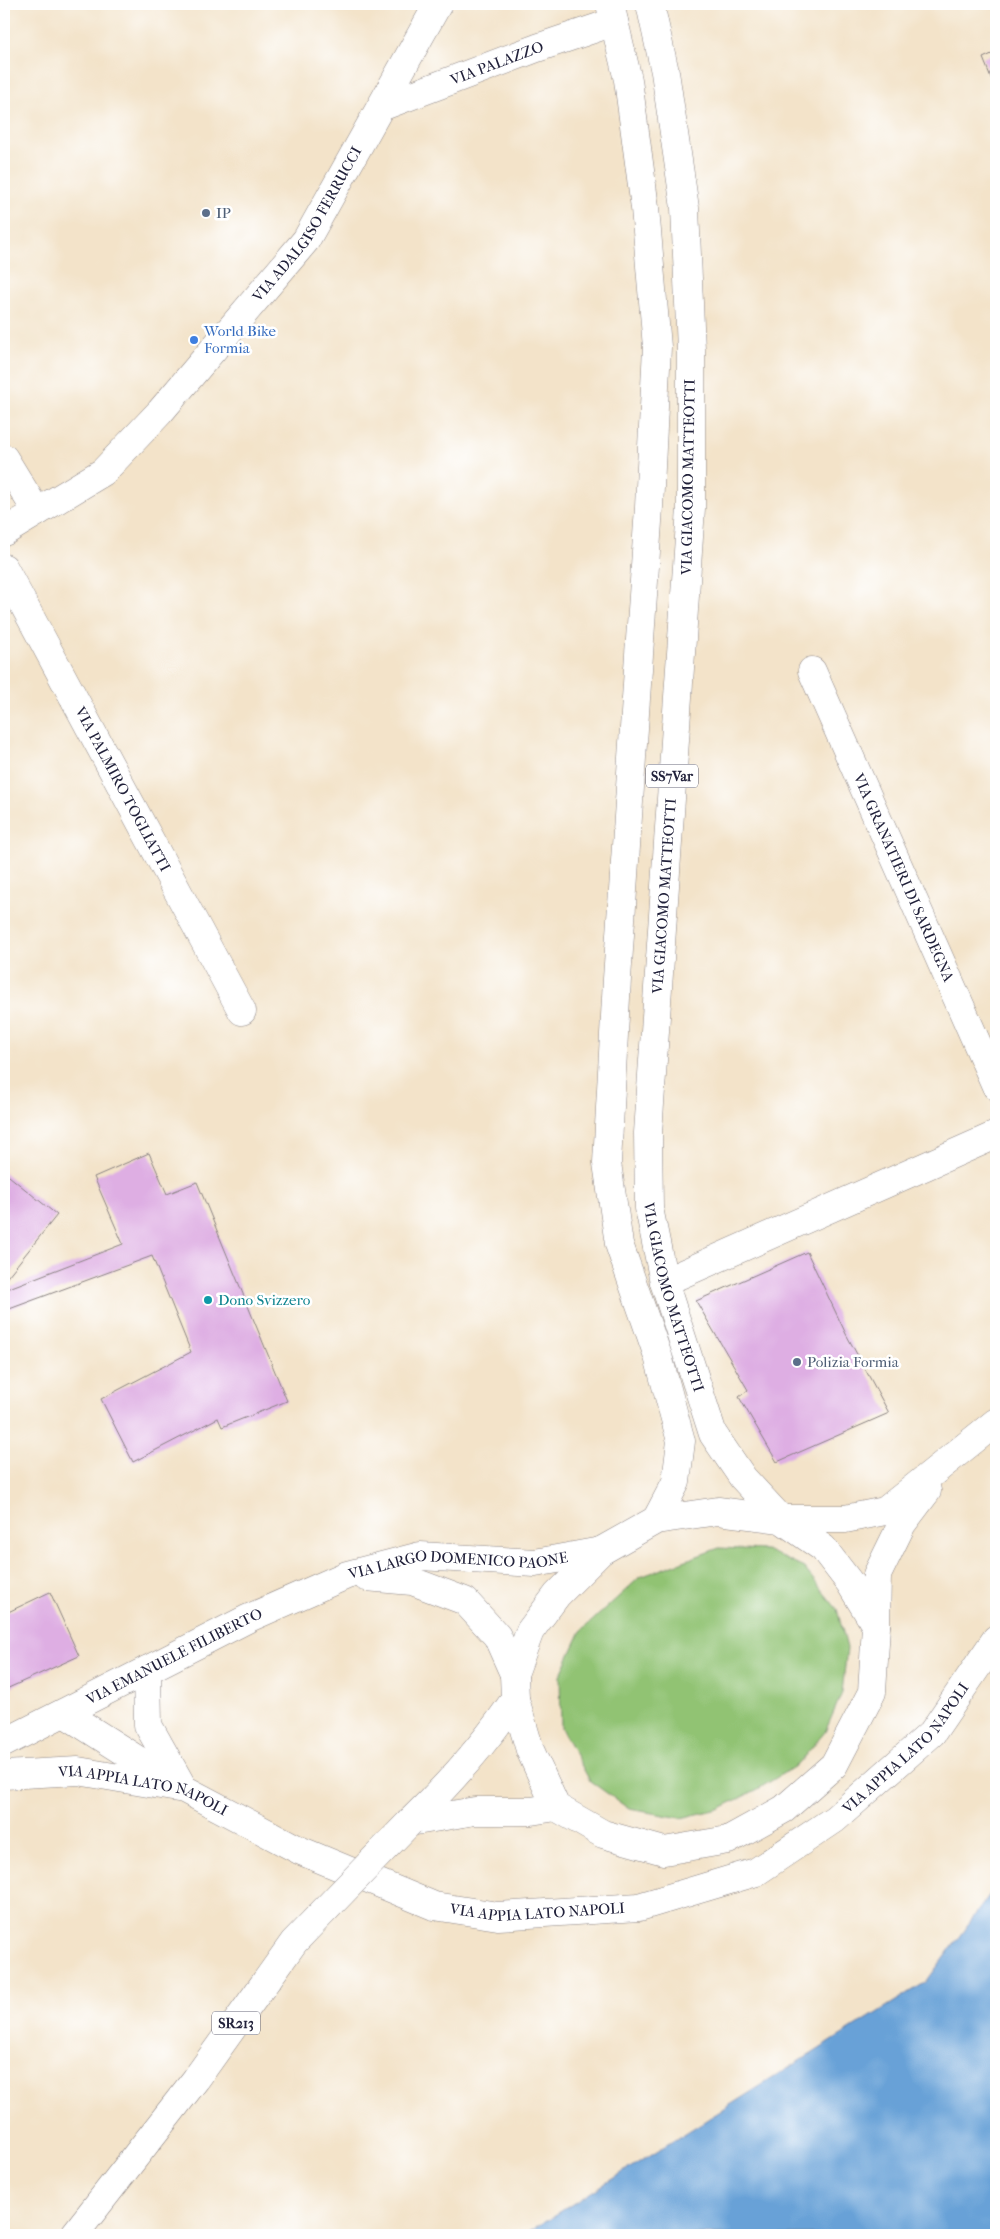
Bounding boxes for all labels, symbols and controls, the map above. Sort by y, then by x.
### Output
street label: VIA PALAZZO [447,37,546,89]
street label: VIA ADALGISO FERRUCCI [248,143,366,306]
place label: IP [216,204,231,222]
marker: IP [200,207,212,219]
place label: World Bike Formia [203,322,277,357]
marker: World Bike Formia [188,334,200,346]
street label: VIA GIACOMO MATTEOTTI [677,379,699,576]
street label: VIA PALMIRO TOGLIATTI [71,703,174,875]
road number: SS7Var [646,764,698,788]
street label: VIA GRANATIERI DI SARDEGNA [849,770,958,985]
street label: VIA GIACOMO MATTEOTTI [648,797,680,995]
street label: VIA GIACOMO MATTEOTTI [640,1201,708,1394]
place label: Dono Svizzero [218,1291,311,1309]
marker: Dono Svizzero [202,1294,214,1306]
place label: Polizia Formia [807,1353,900,1371]
marker: Polizia Formia [791,1356,803,1368]
street label: VIA LARGO DOMENICO PAONE [346,1547,569,1584]
street label: VIA EMANUELE FILIBERTO [82,1604,265,1709]
street label: VIA APPIA LATO NAPOLI [838,1679,973,1818]
street label: VIA APPIA LATO NAPOLI [57,1761,231,1820]
street label: VIA APPIA LATO NAPOLI [448,1899,625,1925]
road number: SR213 [212,2012,260,2035]

